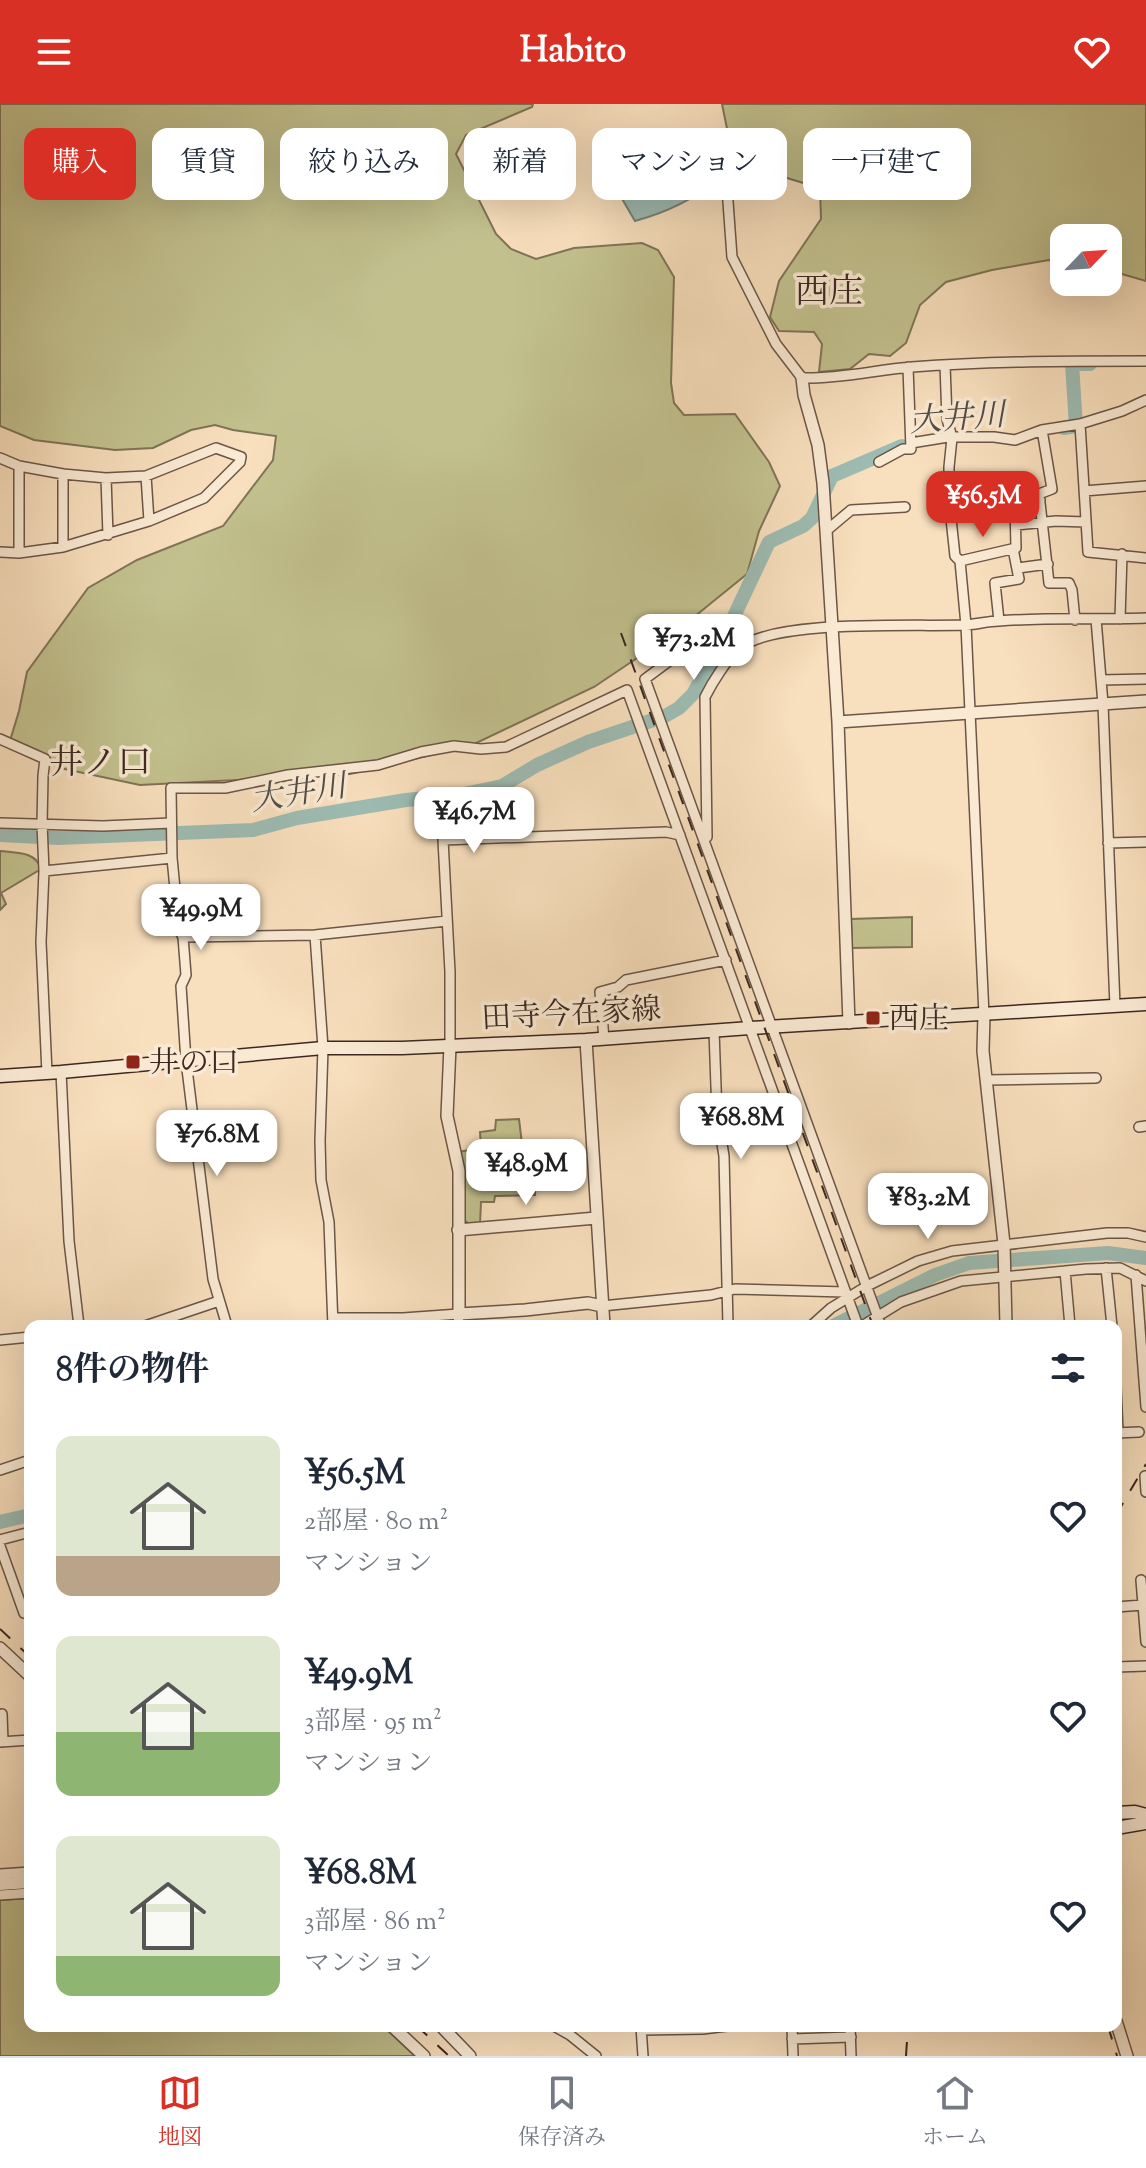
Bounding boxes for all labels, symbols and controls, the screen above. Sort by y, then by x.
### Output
text: Habito [520,26,626,78]
icon: menu [32,30,76,74]
icon: heart [1070,30,1114,74]
chip: 購入 [24,128,136,200]
chip: 賃貸 [152,128,264,200]
chip: 絞り込み [280,128,448,200]
chip: 新着 [464,128,576,200]
chip: マンション [592,128,787,200]
chip: 一戸建て [803,128,971,200]
north arrow [1050,224,1122,296]
map controls [1050,224,1122,296]
district label: 西庄 [795,269,863,318]
water label: 大井川 [908,393,1010,446]
pin: ¥56.5M [918,471,1048,539]
text: ¥56.5M [944,478,1022,515]
pin: ¥73.2M [629,614,759,682]
text: ¥73.2M [653,621,735,658]
district label: 井ノ口 [49,740,151,789]
water label: 大井川 [247,764,352,825]
pin: ¥46.7M [409,787,539,855]
text: ¥46.7M [432,794,516,831]
pin: ¥49.9M [136,884,266,952]
text: ¥49.9M [159,891,243,928]
street label: 田寺今在家線 [480,989,662,1042]
place label: 西庄 [889,999,949,1042]
marker: 西庄 [864,1009,882,1027]
place label: 井の口 [149,1043,239,1086]
marker: 井の口 [124,1053,142,1071]
pin: ¥68.8M [676,1093,806,1161]
text: ¥68.8M [698,1100,784,1137]
pin: ¥76.8M [152,1110,282,1178]
text: ¥76.8M [174,1117,260,1154]
pin: ¥48.9M [461,1139,591,1207]
text: ¥48.9M [484,1146,568,1183]
pin: ¥83.2M [863,1173,993,1241]
text: ¥83.2M [886,1180,970,1217]
icon: filters [1046,1346,1090,1390]
text: 8件の物件 [56,1347,209,1396]
text: ¥56.5M [304,1450,405,1499]
icon: home [120,1468,216,1564]
icon: heart [1046,1494,1090,1538]
text: 2部屋 · 80 m² [304,1504,448,1541]
text: マンション [304,1546,433,1583]
text: ¥49.9M [304,1650,413,1699]
icon: home [120,1668,216,1764]
icon: heart [1046,1694,1090,1738]
text: 3部屋 · 95 m² [304,1704,442,1741]
text: マンション [304,1746,433,1783]
text: ¥68.8M [304,1850,417,1899]
icon: home [120,1868,216,1964]
icon: heart [1046,1894,1090,1938]
text: 3部屋 · 86 m² [304,1904,446,1941]
text: マンション [304,1946,433,1983]
tab: 地図 [158,2071,202,2155]
tab: 保存済み [518,2071,606,2155]
tab: ホーム [922,2071,988,2155]

